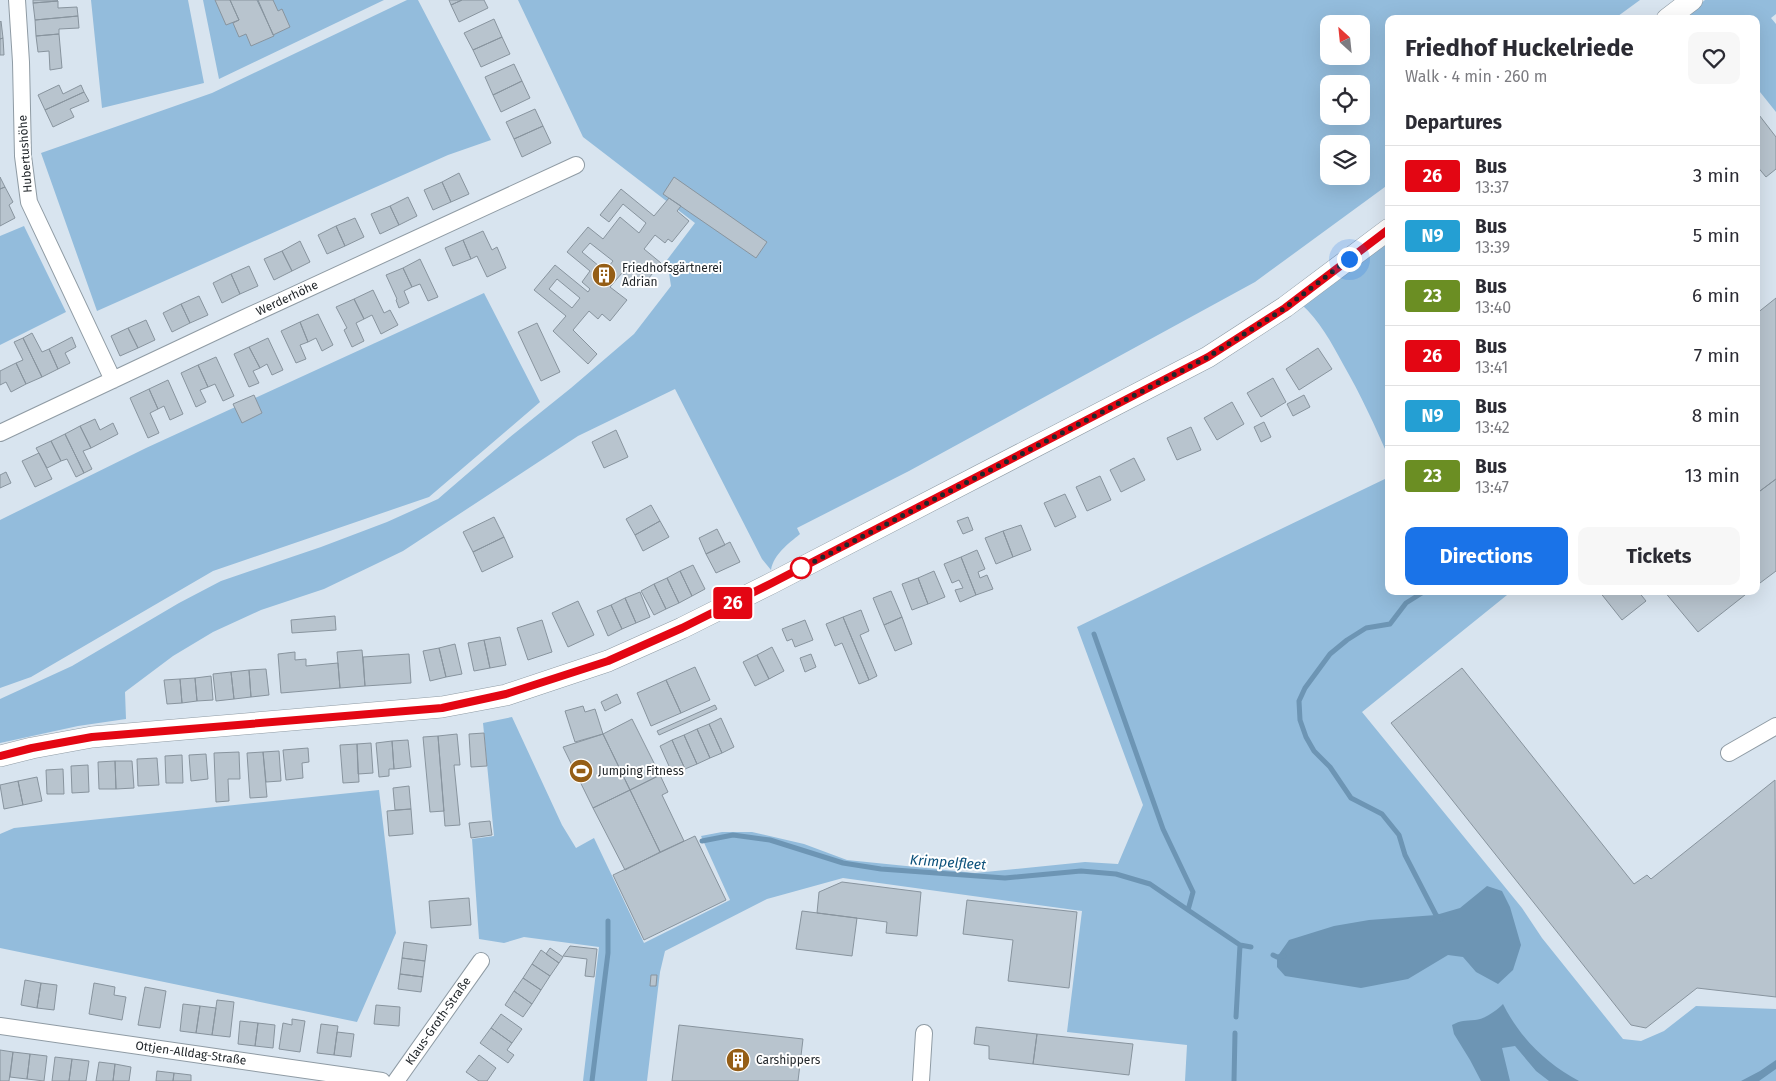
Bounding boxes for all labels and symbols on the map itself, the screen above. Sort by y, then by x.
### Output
north arrow [1320,15,1370,65]
street label: Hubertushöhe [15,115,35,193]
your location [1337,247,1362,272]
place label: Friedhofsgärtnerei Adrian [622,261,722,289]
building icon: Friedhofsgärtnerei Adrian [591,262,617,288]
street label: Werderhöhe [254,278,320,318]
unlabelled marker [790,557,812,579]
line badge: 26 [710,587,756,619]
sports icon: Jumping Fitness [568,758,594,784]
place label: Jumping Fitness [598,764,684,778]
water label: Krimpelfleet [909,851,987,874]
street label: Klaus-Groth-Straße [402,974,474,1068]
street label: Ottjen-Alldag-Straße [135,1038,247,1068]
building icon: Carshippers [725,1047,751,1073]
place label: Carshippers [756,1053,821,1067]

